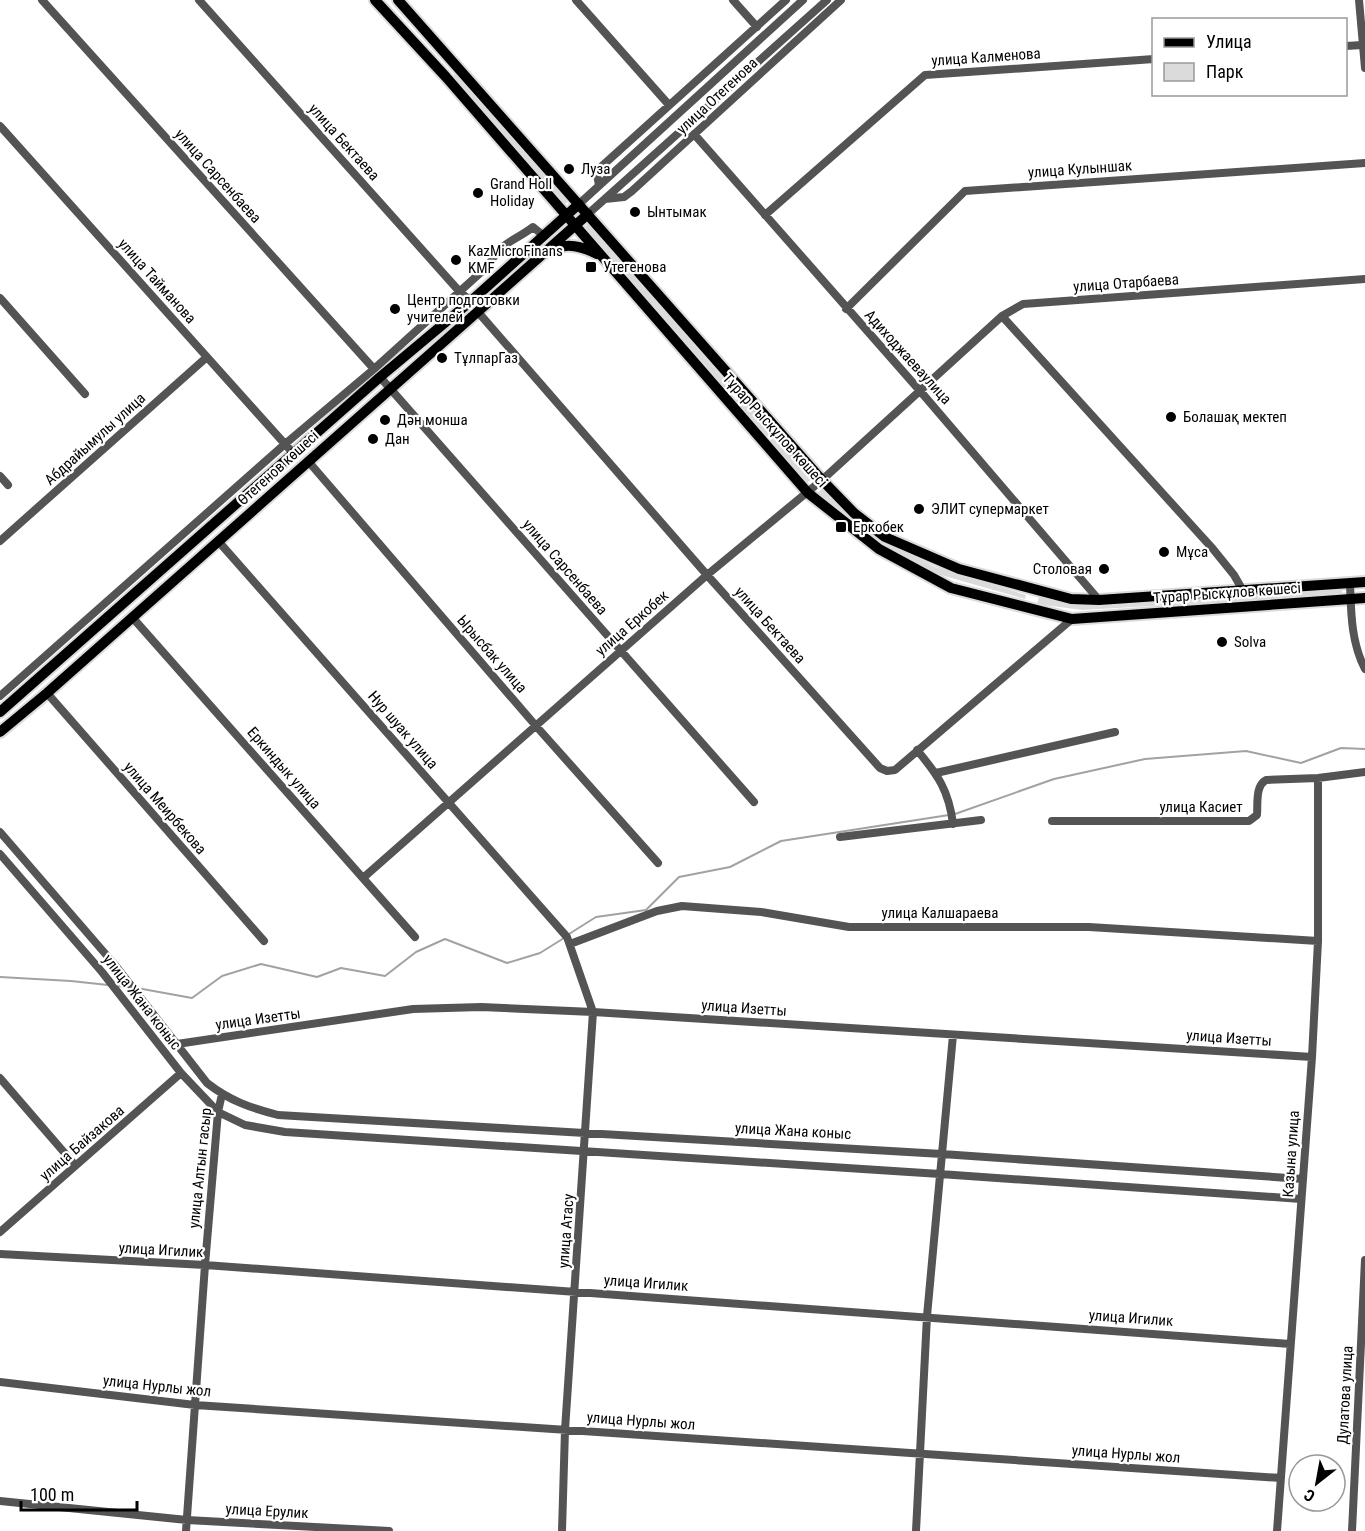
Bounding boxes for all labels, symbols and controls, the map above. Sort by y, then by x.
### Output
legend [1152,18,1347,96]
text: Улица [1206,31,1252,52]
street label: улица Калменова [931,44,1041,70]
street label: улица Отегенова [673,54,761,138]
text: Парк [1206,61,1244,82]
street label: улица Бектаева [305,100,383,184]
street label: улица Сарсенбаева [171,125,265,227]
street label: улица Кулыншак [1027,156,1133,182]
place label: Луза [581,160,610,178]
marker: Луза [562,162,576,176]
place label: Grand Holl Holiday [490,175,552,210]
marker: Grand Holl Holiday [471,186,485,200]
place label: Ынтымак [647,203,707,221]
marker: Ынтымак [628,205,642,219]
street label: улица Тайманова [114,235,200,327]
place label: KazMicroFinans KMF [468,242,563,277]
marker: KazMicroFinans KMF [449,253,463,267]
place label: Утегенова [603,258,666,276]
marker: Утегенова [584,260,598,274]
street label: улица Отарбаева [1073,270,1179,296]
place label: Центр подготовки учителей [407,291,520,326]
marker: Центр подготовки учителей [388,302,402,316]
street label: Адиходжаеваулица [861,306,955,408]
place label: ТұлпарГаз [454,349,518,367]
marker: ТұлпарГаз [435,351,449,365]
street label: Тұрар Рыскұлов көшесі [719,369,831,491]
street label: Абдрайымулы улица [41,389,149,489]
place label: Болашақ мектеп [1183,408,1287,426]
marker: Болашақ мектеп [1164,410,1178,424]
place label: Дән монша [397,411,468,429]
marker: Дән монша [378,413,392,427]
street label: Өтегенов көшесі [234,427,322,509]
place label: Дан [385,430,410,448]
marker: Дан [366,432,380,446]
place label: ЭЛИТ супермаркет [931,500,1049,518]
marker: ЭЛИТ супермаркет [912,502,926,516]
street label: улица Сарсенбаева [519,516,611,618]
place label: Еркобек [853,518,904,536]
marker: Еркобек [834,520,848,534]
place label: Мұса [1176,543,1208,561]
marker: Мұса [1157,545,1171,559]
place label: Столовая [1033,560,1092,578]
marker: Столовая [1097,562,1111,576]
street label: Тұрар Рыскұлов көшесі [1153,579,1301,607]
street label: улица Бектаева [731,583,809,667]
street label: улица Еркобек [592,586,672,660]
street label: Ырысбак улица [453,611,531,697]
place label: Solva [1234,633,1266,651]
marker: Solva [1215,635,1229,649]
street label: Нур шуак улица [364,687,442,773]
street label: Еркиндык улица [244,723,324,813]
street label: улица Меирбекова [120,758,210,858]
street label: улица Касиет [1159,798,1243,816]
street label: улица Калшараева [881,904,999,922]
street label: улица Жана коныс [99,951,185,1053]
street label: улица Изетты [701,996,787,1020]
street label: улица Изетты [214,1004,302,1034]
street label: улица Изетты [1186,1026,1272,1050]
street label: улица Байзакова [36,1101,128,1185]
street label: улица Алтын гасыр [185,1107,215,1229]
street label: Казына улица [1279,1110,1303,1198]
street label: улица Жана коныс [734,1119,852,1143]
street label: улица Атасу [554,1193,578,1269]
street label: улица Игилик [118,1239,204,1261]
street label: улица Игилик [603,1271,689,1295]
street label: улица Игилик [1088,1306,1174,1330]
street label: Дулатова улица [1333,1345,1357,1445]
street label: улица Нурлы жол [102,1371,212,1401]
street label: улица Нурлы жол [586,1408,696,1434]
street label: улица Нурлы жол [1071,1441,1181,1467]
north arrow [1287,1453,1347,1513]
scale bar [21,1474,136,1512]
text: 100 m [30,1484,74,1505]
text: С [1301,1485,1318,1506]
street label: улица Ерулик [225,1500,309,1522]

